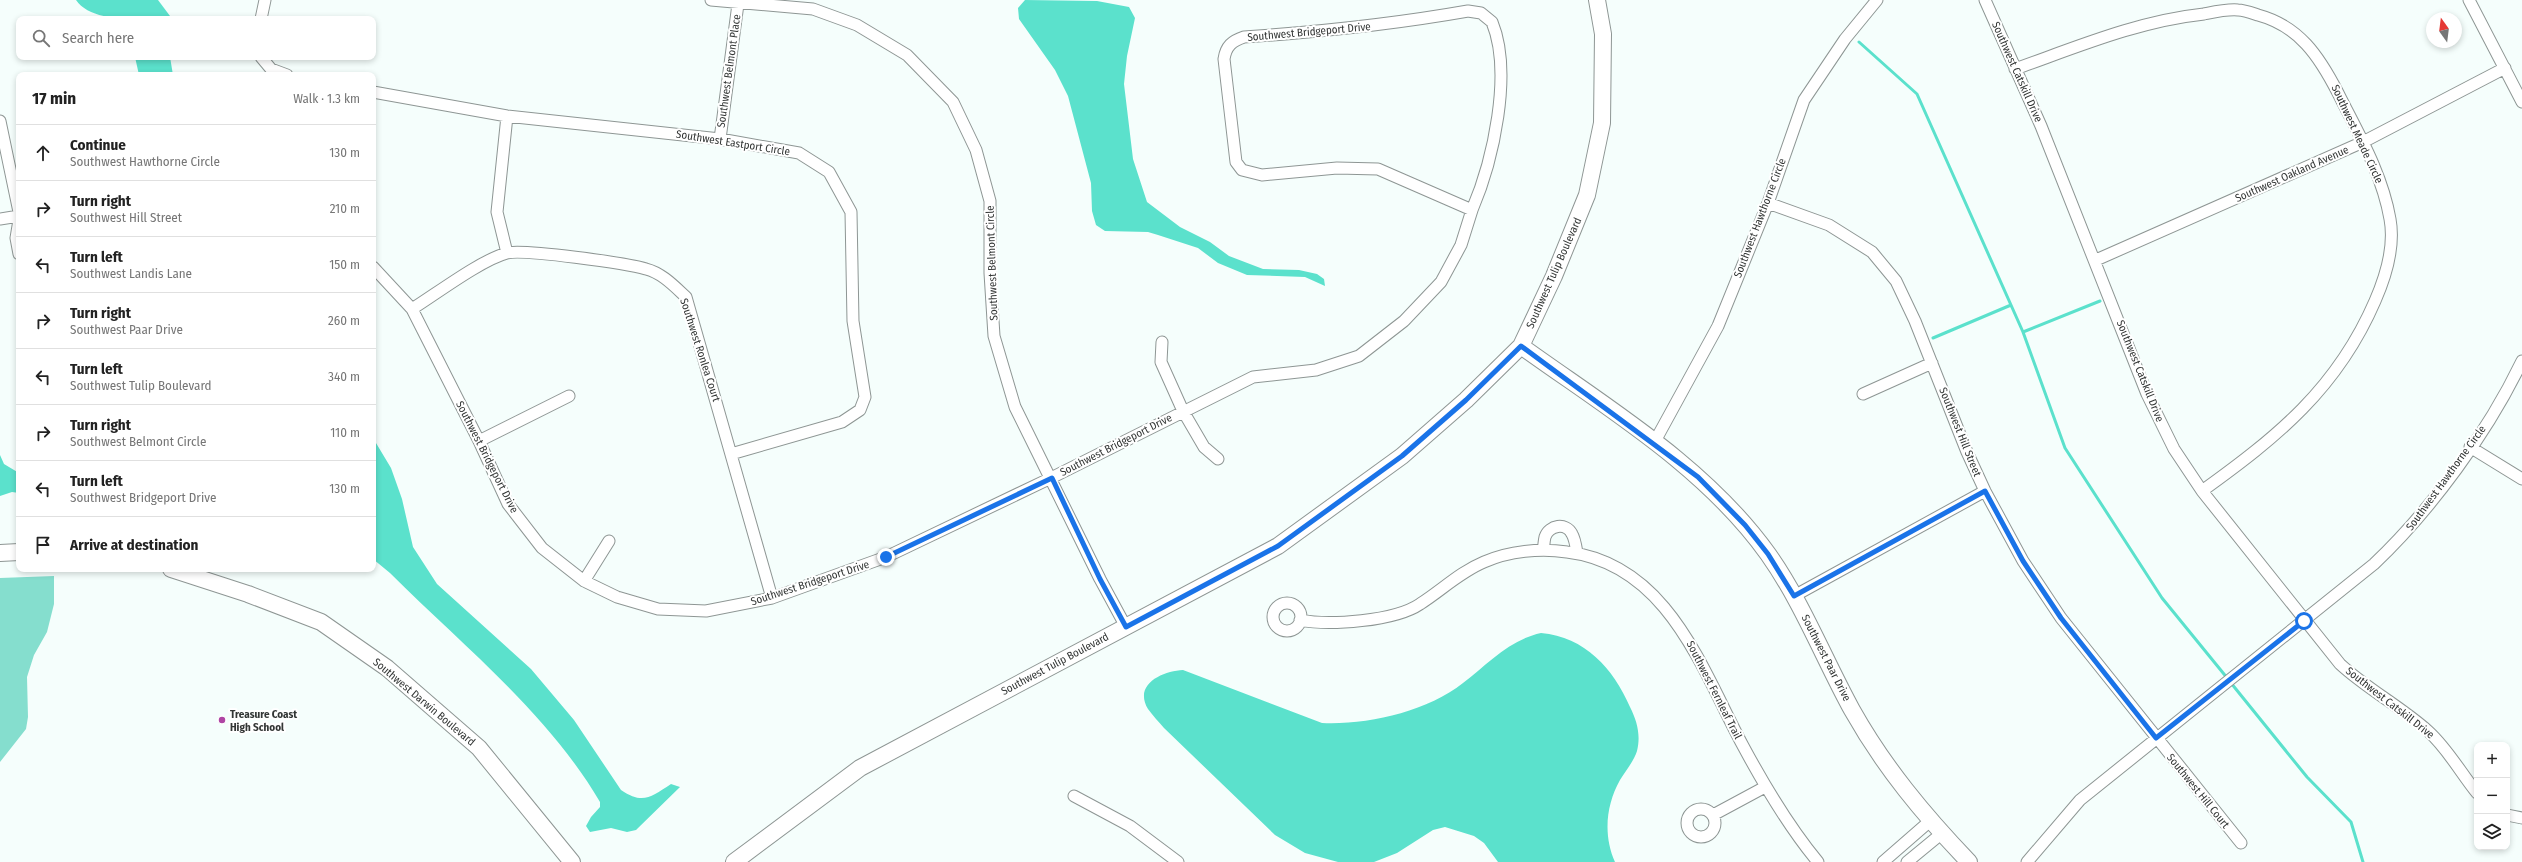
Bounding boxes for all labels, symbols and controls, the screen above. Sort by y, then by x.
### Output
north arrow [2426,12,2462,48]
street label: Southwest Belmont Place [715,13,743,129]
search box [16,16,376,60]
street label: Southwest Bridgeport Drive [1247,20,1371,44]
street label: Southwest Catskill Drive [1989,20,2045,124]
icon: search [30,27,52,49]
text: Search here [62,29,134,47]
street label: Southwest Meade Circle [2328,83,2386,185]
text: 17 min [32,88,76,109]
text: Walk · 1.3 km [293,91,360,106]
street label: Southwest Eastport Circle [675,128,791,158]
text: Continue [70,136,126,154]
icon: ahead [32,142,54,164]
street label: Southwest Oakland Avenue [2233,143,2351,205]
text: 130 m [329,145,360,160]
text: Southwest Hawthorne Circle [70,154,220,169]
street label: Southwest Hawthorne Circle [1731,156,1789,280]
text: Turn right [70,192,131,210]
icon: right [32,198,54,220]
text: 210 m [330,201,360,216]
street label: Southwest Belmont Circle [983,205,1001,321]
text: Southwest Hill Street [70,210,182,225]
street label: Southwest Tulip Boulevard [1524,216,1584,330]
text: Turn left [70,248,123,266]
icon: left [32,254,54,276]
text: 150 m [329,257,360,272]
text: Southwest Landis Lane [70,266,192,281]
street label: Southwest Ronlea Court [677,297,723,404]
text: Turn right [70,304,131,322]
icon: right [32,310,54,332]
text: 260 m [328,313,360,328]
street label: Southwest Catskill Drive [2114,318,2166,424]
text: Southwest Paar Drive [70,322,183,337]
text: Turn left [70,360,123,378]
icon: left [32,366,54,388]
text: 340 m [328,369,360,384]
text: Southwest Tulip Boulevard [70,378,212,393]
street label: Southwest Hill Street [1936,386,1984,479]
street label: Southwest Bridgeport Drive [453,399,521,515]
street label: Southwest Bridgeport Drive [1058,411,1174,479]
text: Turn right [70,416,131,434]
icon: right [32,422,54,444]
street label: Southwest Hawthorne Circle [2403,423,2489,533]
text: 110 m [330,425,360,440]
text: Southwest Belmont Circle [70,434,206,449]
text: Turn left [70,472,123,490]
icon: left [32,478,54,500]
text: 130 m [329,481,360,496]
text: Southwest Bridgeport Drive [70,490,216,505]
icon: arrive [32,534,54,556]
text: Arrive at destination [70,536,198,554]
route end [877,548,895,566]
street label: Southwest Bridgeport Drive [749,558,871,608]
street label: Southwest Paar Drive [1799,612,1853,704]
route start [2295,612,2313,630]
street label: Southwest Tulip Boulevard [999,630,1111,698]
street label: Southwest Fernleaf Trail [1684,639,1744,741]
street label: Southwest Darwin Boulevard [370,656,478,748]
street label: Southwest Catskill Drive [2343,664,2437,742]
place label: Treasure Coast High School [230,708,297,734]
marker: Treasure Coast High School [217,715,227,725]
map controls [2474,742,2510,850]
button: + [2474,742,2510,778]
street label: Southwest Hill Court [2164,751,2232,831]
button: − [2474,778,2510,814]
button: layers [2474,814,2510,850]

